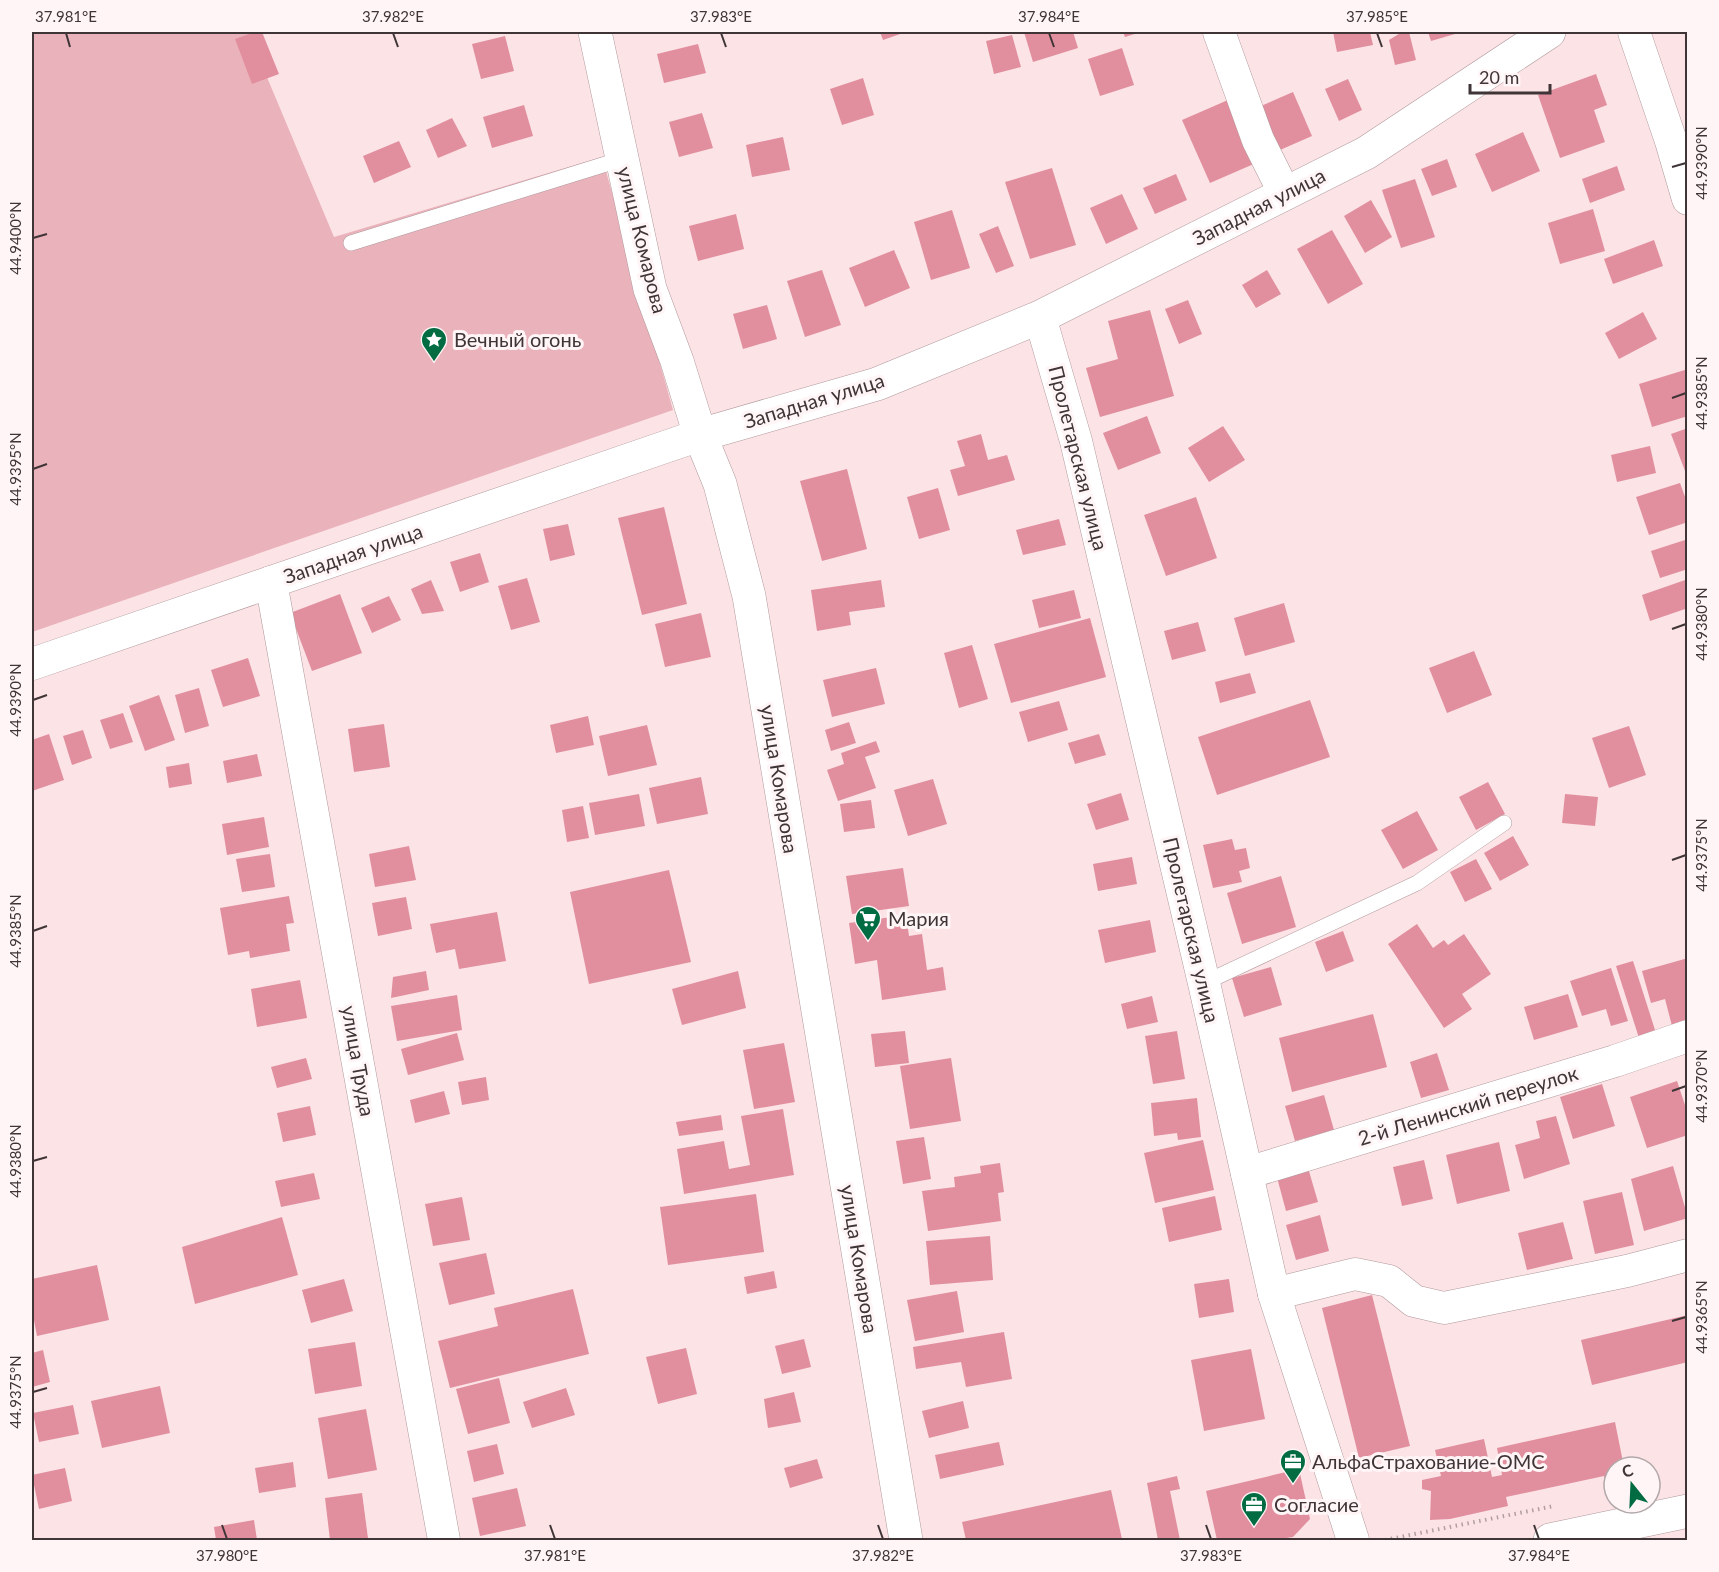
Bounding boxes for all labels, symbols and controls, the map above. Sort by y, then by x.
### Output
text: 37.981°E [35,7,97,25]
text: 37.982°E [362,7,424,25]
text: 37.983°E [690,7,752,25]
text: 37.984°E [1018,7,1080,25]
text: 37.985°E [1346,7,1408,25]
scale bar [1470,57,1550,95]
text: 20 m [1479,66,1519,88]
text: 44.9390°N [1692,126,1710,200]
street label: Западная улица [1188,162,1329,250]
street label: улица Комарова [613,164,673,316]
text: 44.9400°N [6,201,24,275]
place icon: Вечный огонь [419,325,449,363]
place label: Вечный огонь [454,327,581,351]
text: 44.9385°N [1692,356,1710,430]
street label: Пролетарская улица [1044,363,1114,553]
street label: Западная улица [741,367,887,433]
text: 44.9395°N [6,432,24,506]
street label: Западная улица [280,518,425,588]
text: 44.9380°N [1692,587,1710,661]
text: 44.9390°N [6,663,24,737]
street label: улица Комарова [756,703,804,855]
text: 44.9375°N [1692,818,1710,892]
street label: Пролетарская улица [1159,835,1225,1025]
text: 44.9385°N [6,894,24,968]
supermarket icon: Мария [853,904,883,942]
place label: Мария [888,906,949,930]
street label: улица Труда [337,1004,381,1118]
text: 44.9370°N [1692,1049,1710,1123]
street label: 2-й Ленинский переулок [1355,1060,1581,1150]
text: 44.9380°N [6,1124,24,1198]
street label: улица Комарова [836,1183,884,1335]
text: 44.9365°N [1692,1280,1710,1354]
text: 44.9375°N [6,1355,24,1429]
office icon: АльфаСтрахование-ОМС [1278,1447,1308,1485]
place label: АльфаСтрахование-ОМС [1312,1449,1545,1473]
north arrow [1602,1455,1662,1515]
text: С [1619,1459,1636,1481]
office icon: Согласие [1239,1490,1269,1528]
place label: Согласие [1274,1492,1359,1516]
text: 37.980°E [196,1546,258,1564]
text: 37.981°E [524,1546,586,1564]
text: 37.982°E [852,1546,914,1564]
text: 37.983°E [1180,1546,1242,1564]
text: 37.984°E [1508,1546,1570,1564]

